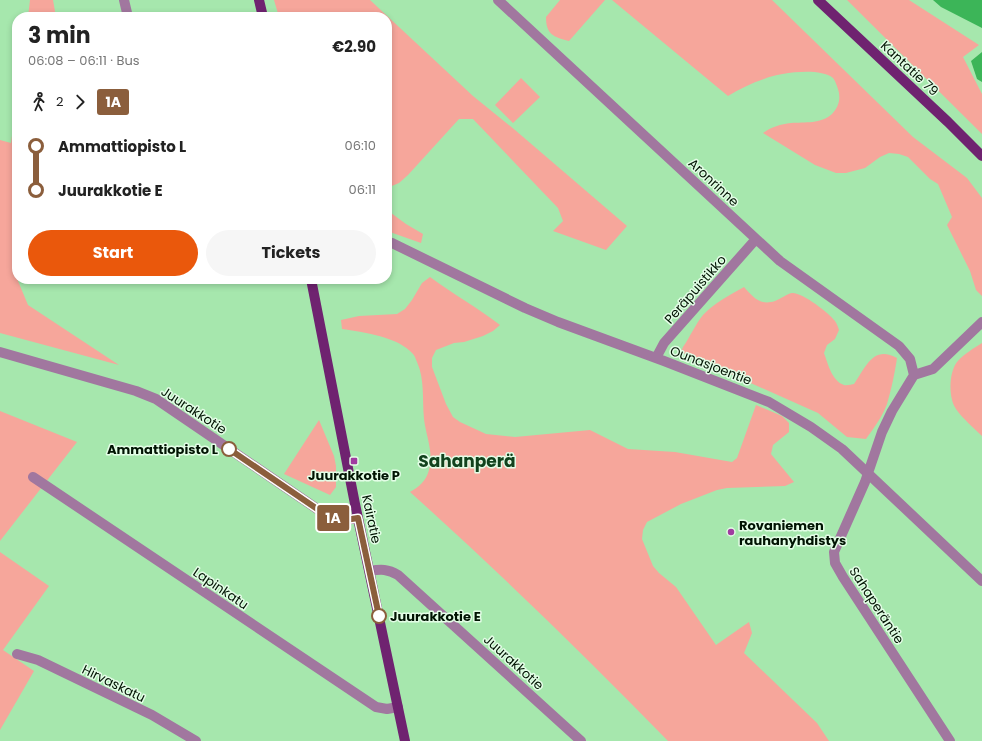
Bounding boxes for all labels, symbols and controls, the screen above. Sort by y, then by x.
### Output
text: 3 min [28,20,91,51]
text: €2.90 [332,36,376,57]
street label: Kantatie 79 [876,36,943,100]
text: 06:08 – 06:11 · Bus [28,51,140,70]
icon: walk [28,91,50,113]
icon: forward [69,91,91,113]
text: 2 [56,92,63,111]
text: 1A [105,92,121,112]
text: Ammattiopisto L [58,136,186,157]
text: 06:10 [344,136,376,155]
street label: Aronrinne [684,154,743,211]
text: Juurakkotie E [58,180,163,201]
text: 06:11 [348,180,376,199]
button: Start [28,230,198,276]
button: Tickets [206,230,376,276]
street label: Peräpuistikko [660,251,731,328]
street label: Ounasjoentie [667,341,755,390]
street label: Juurakkotie [157,382,230,439]
place label: Ammattiopisto L [107,440,218,459]
marker: Ammattiopisto L [221,441,237,457]
district label: Sahanperä [418,449,516,473]
marker: Juurakkotie P [349,456,359,466]
place label: Juurakkotie P [308,466,400,485]
street label: Kairatie [357,493,386,545]
line badge: 1A [315,505,351,531]
text: 1A [325,508,341,528]
place label: Rovaniemen rauhanyhdistys [739,516,846,550]
marker: Rovaniemen rauhanyhdistys [726,527,736,537]
street label: Lapinkatu [189,563,252,614]
street label: Sahaperäntie [845,563,909,647]
place label: Juurakkotie E [390,607,481,626]
marker: Juurakkotie E [371,608,387,624]
street label: Juurakkotie [479,630,548,694]
street label: Hirvaskatu [79,660,149,707]

